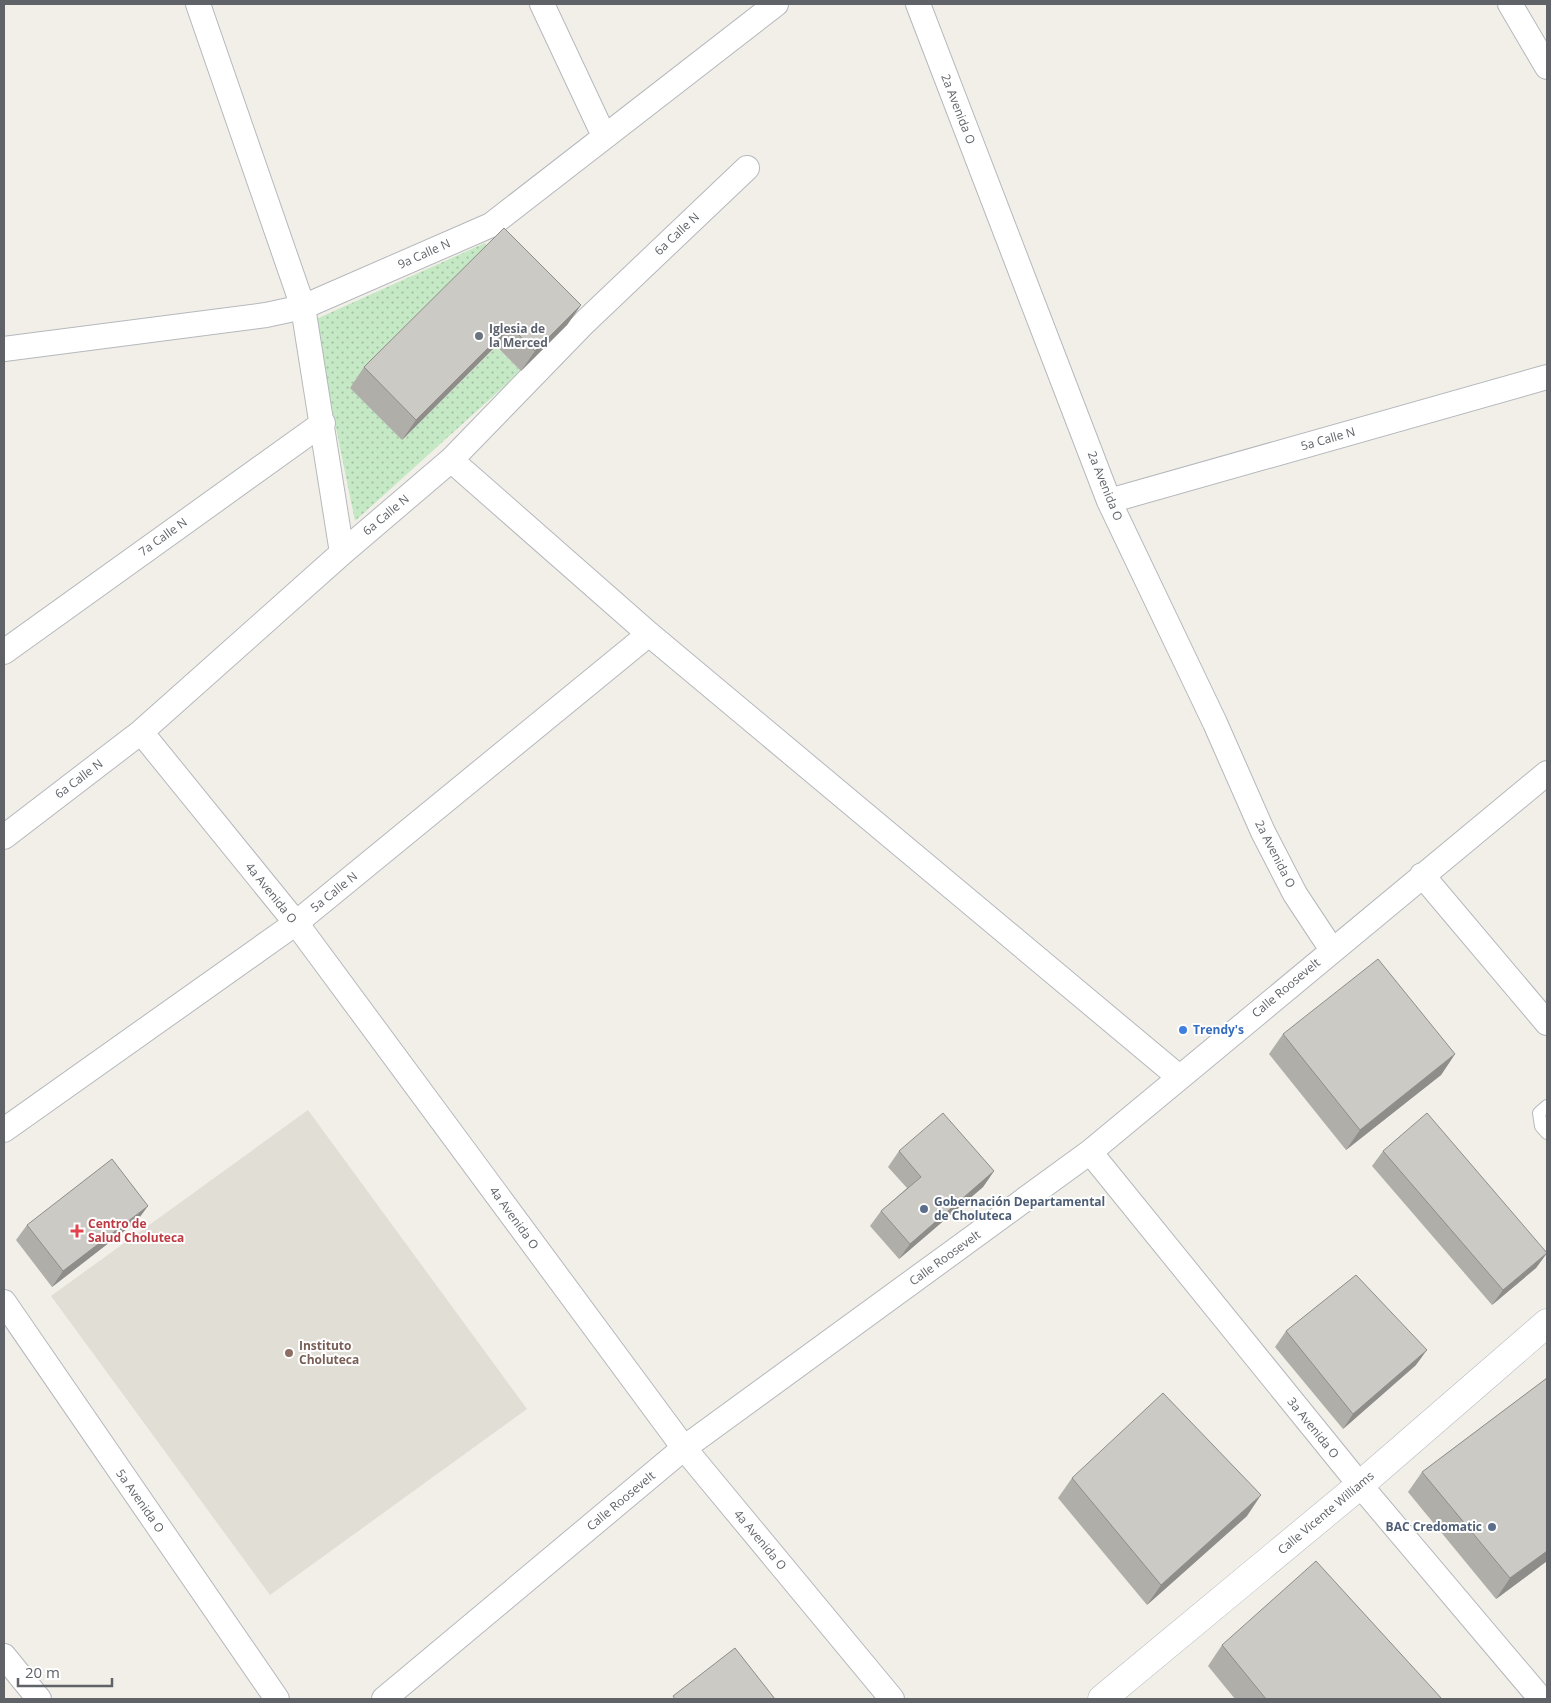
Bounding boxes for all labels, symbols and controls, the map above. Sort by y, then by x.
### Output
street label: 2a Avenida O [937,71,980,146]
street label: 6a Calle N [650,208,703,259]
street label: 9a Calle N [395,234,453,273]
place label: Iglesia de la Merced [489,320,548,351]
marker: Iglesia de la Merced [473,330,485,342]
street label: 5a Calle N [1299,423,1357,454]
street label: 2a Avenida O [1084,448,1127,523]
street label: 6a Calle N [359,490,413,539]
street label: 7a Calle N [135,513,190,560]
street label: 6a Calle N [51,755,106,802]
street label: 2a Avenida O [1251,817,1300,891]
street label: 4a Avenida O [242,859,301,927]
street label: 5a Calle N [307,867,361,916]
street label: Calle Roosevelt [1248,954,1324,1021]
place label: Trendy's [1193,1021,1244,1038]
marker: Trendy's [1177,1024,1189,1036]
street label: 4a Avenida O [486,1183,543,1253]
place label: Gobernación Departamental de Choluteca [934,1193,1105,1224]
marker: Gobernación Departamental de Choluteca [918,1203,930,1215]
place label: Centro de Salud Choluteca [88,1215,184,1246]
marker: Centro de Salud Choluteca [70,1224,84,1238]
street label: Calle Roosevelt [906,1226,984,1289]
place label: Instituto Choluteca [299,1337,359,1368]
marker: Instituto Choluteca [283,1347,295,1359]
street label: 3a Avenida O [1284,1394,1343,1462]
street label: 5a Avenida O [112,1466,169,1536]
street label: Calle Roosevelt [583,1467,659,1534]
street label: Calle Vicente Williams [1274,1467,1378,1558]
street label: 4a Avenida O [730,1506,791,1573]
place label: BAC Credomatic [1386,1518,1482,1535]
marker: BAC Credomatic [1486,1521,1498,1533]
scale bar [18,1656,111,1688]
text: 20 m [25,1662,60,1682]

